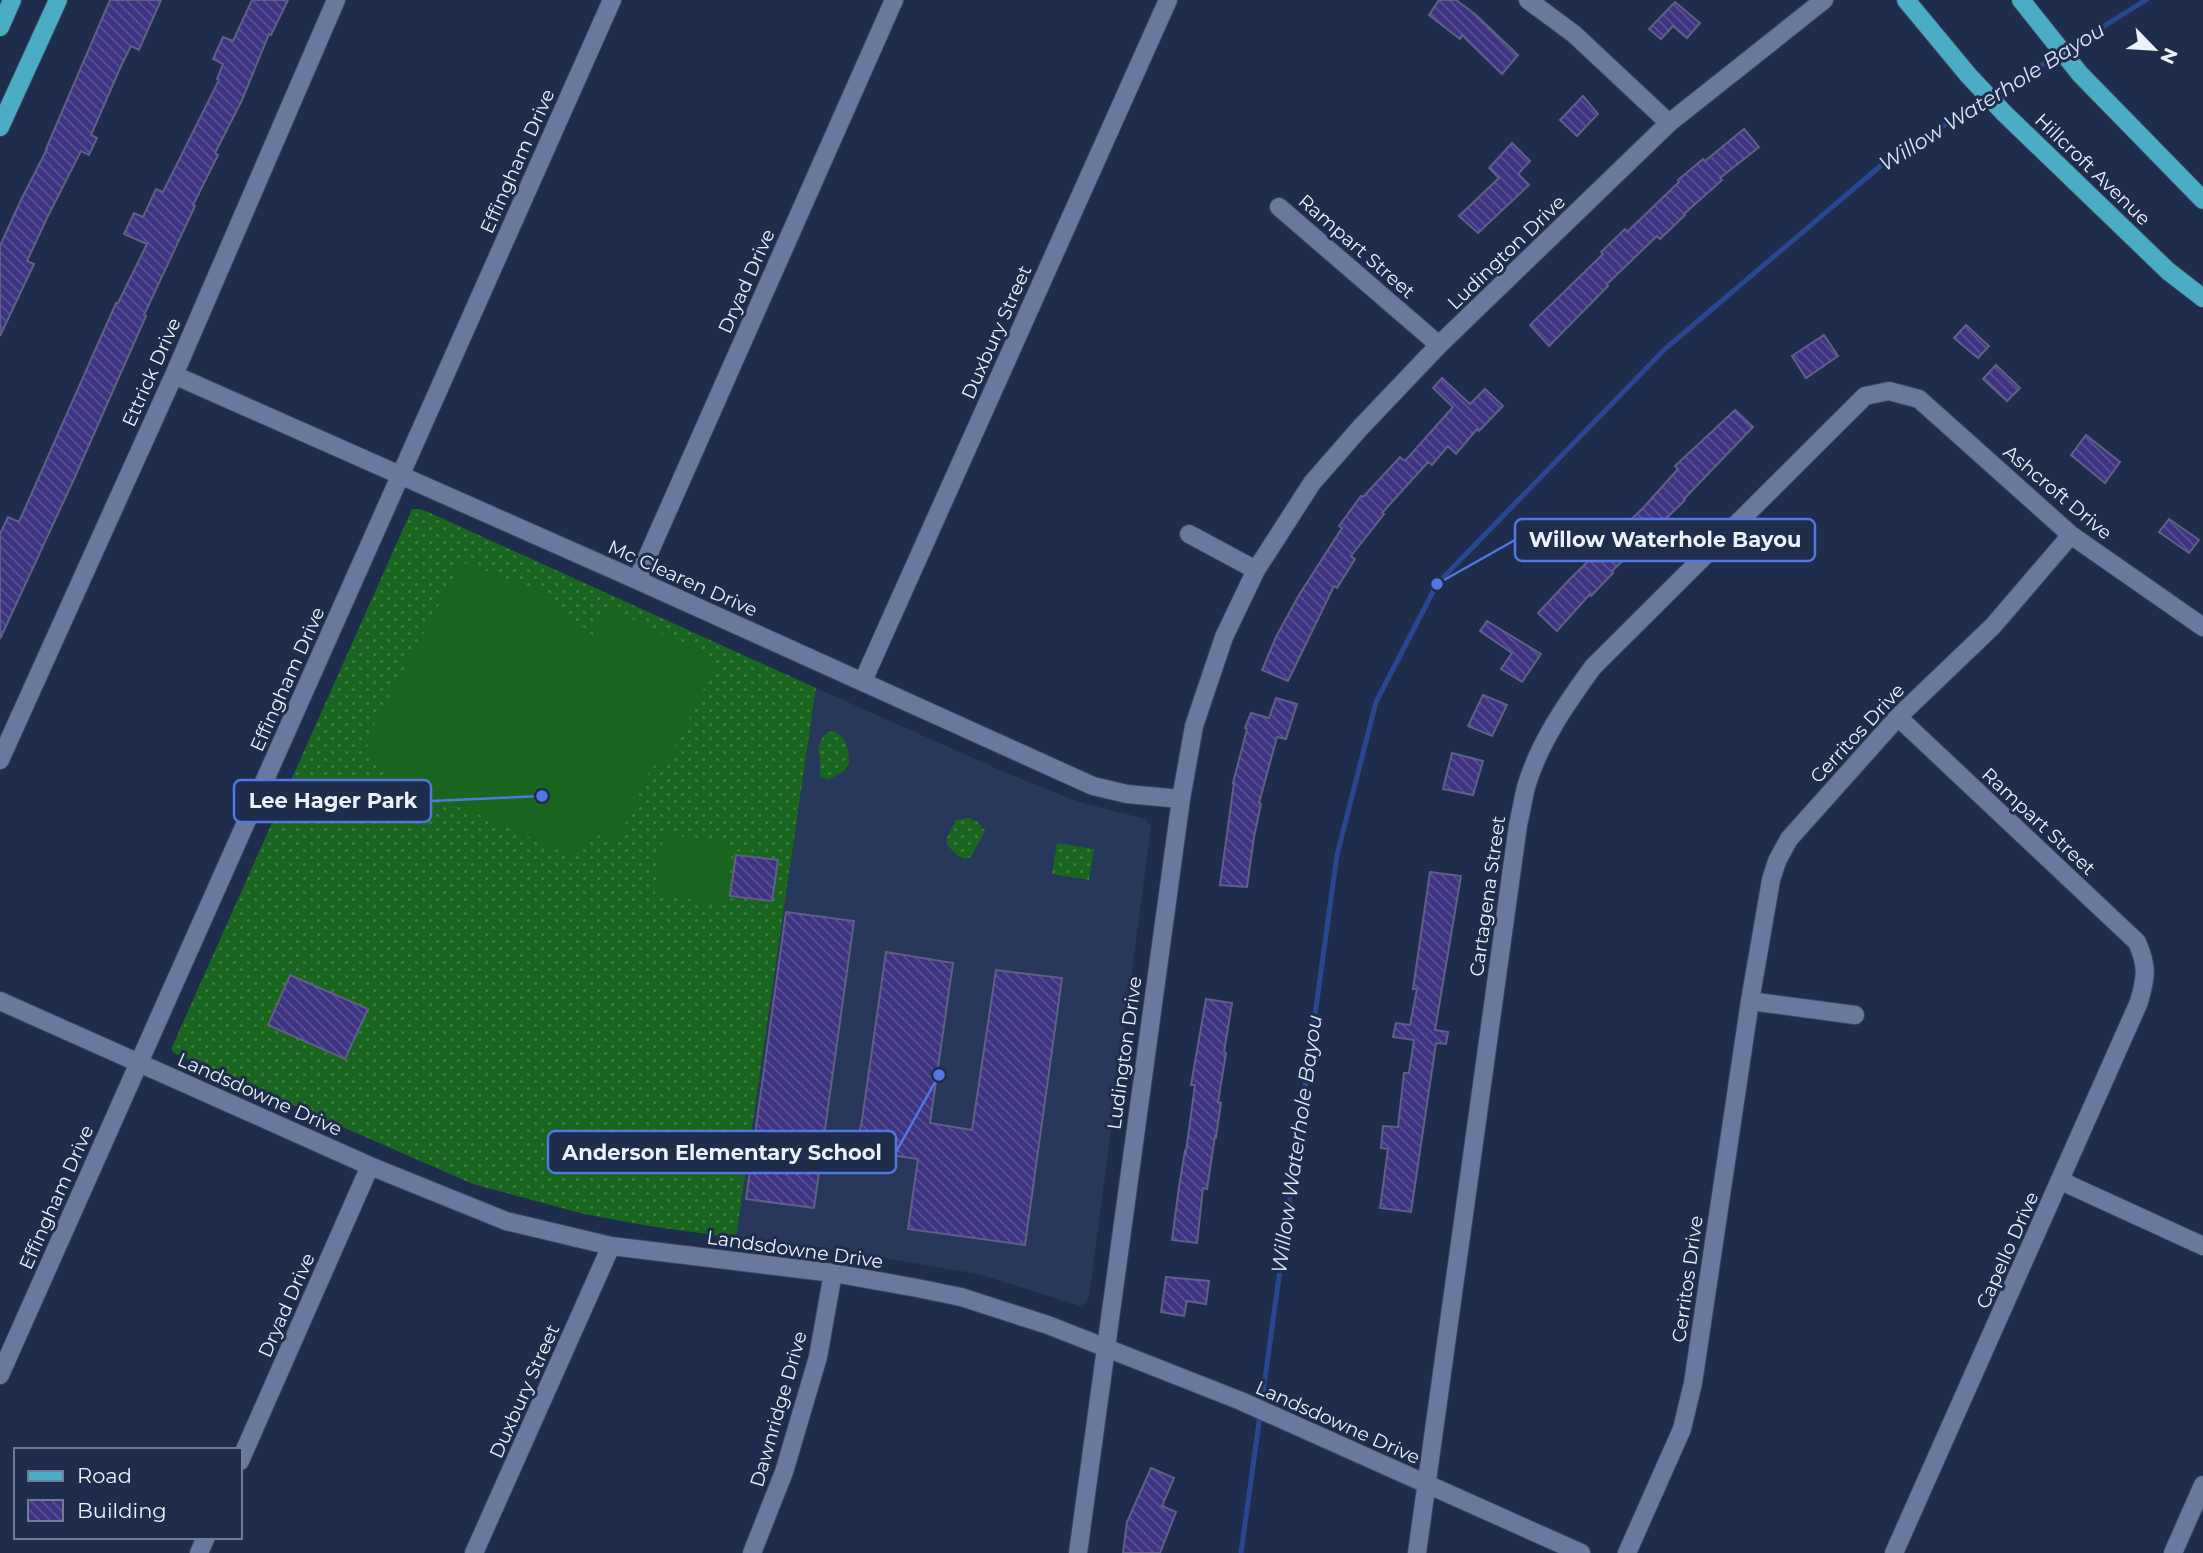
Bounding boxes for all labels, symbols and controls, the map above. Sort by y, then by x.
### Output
north arrow [2119,14,2189,84]
water label: Willow Waterhole Bayou [1874,17,2109,176]
text: N [2155,44,2183,68]
street label: Effingham Drive [475,85,560,237]
street label: Hillcroft Avenue [2030,108,2155,230]
street label: Rampart Street [1294,189,1420,303]
street label: Ludington Drive [1443,190,1570,314]
street label: Dryad Drive [713,225,780,337]
street label: Duxbury Street [957,261,1036,403]
street label: Ettrick Drive [117,314,186,430]
street label: Ashcroft Drive [1999,440,2117,544]
callout: Willow Waterhole Bayou [1515,519,1815,561]
text: Willow Waterhole Bayou [1529,527,1801,552]
street label: Mc Clearen Drive [604,535,761,622]
street label: Effingham Drive [245,603,330,755]
street label: Cerritos Drive [1805,679,1909,788]
street label: Rampart Street [1977,763,2100,880]
callout: Lee Hager Park [234,780,431,822]
text: Lee Hager Park [249,788,418,813]
street label: Cartagena Street [1465,814,1510,978]
street label: Ludington Drive [1102,975,1147,1131]
water label: Willow Waterhole Bayou [1266,1013,1327,1275]
street label: Landsdowne Drive [174,1048,346,1141]
street label: Effingham Drive [14,1121,99,1273]
callout: Anderson Elementary School [548,1131,896,1173]
text: Anderson Elementary School [561,1140,882,1165]
street label: Capello Drive [1971,1188,2044,1312]
street label: Cerritos Drive [1667,1214,1708,1344]
street label: Landsdowne Drive [705,1226,885,1273]
street label: Dryad Drive [253,1249,320,1361]
street label: Duxbury Street [485,1320,564,1462]
street label: Dawnridge Drive [745,1329,812,1490]
street label: Landsdowne Drive [1252,1376,1424,1469]
legend [14,1448,242,1539]
text: Road [77,1463,132,1488]
text: Building [77,1498,167,1523]

